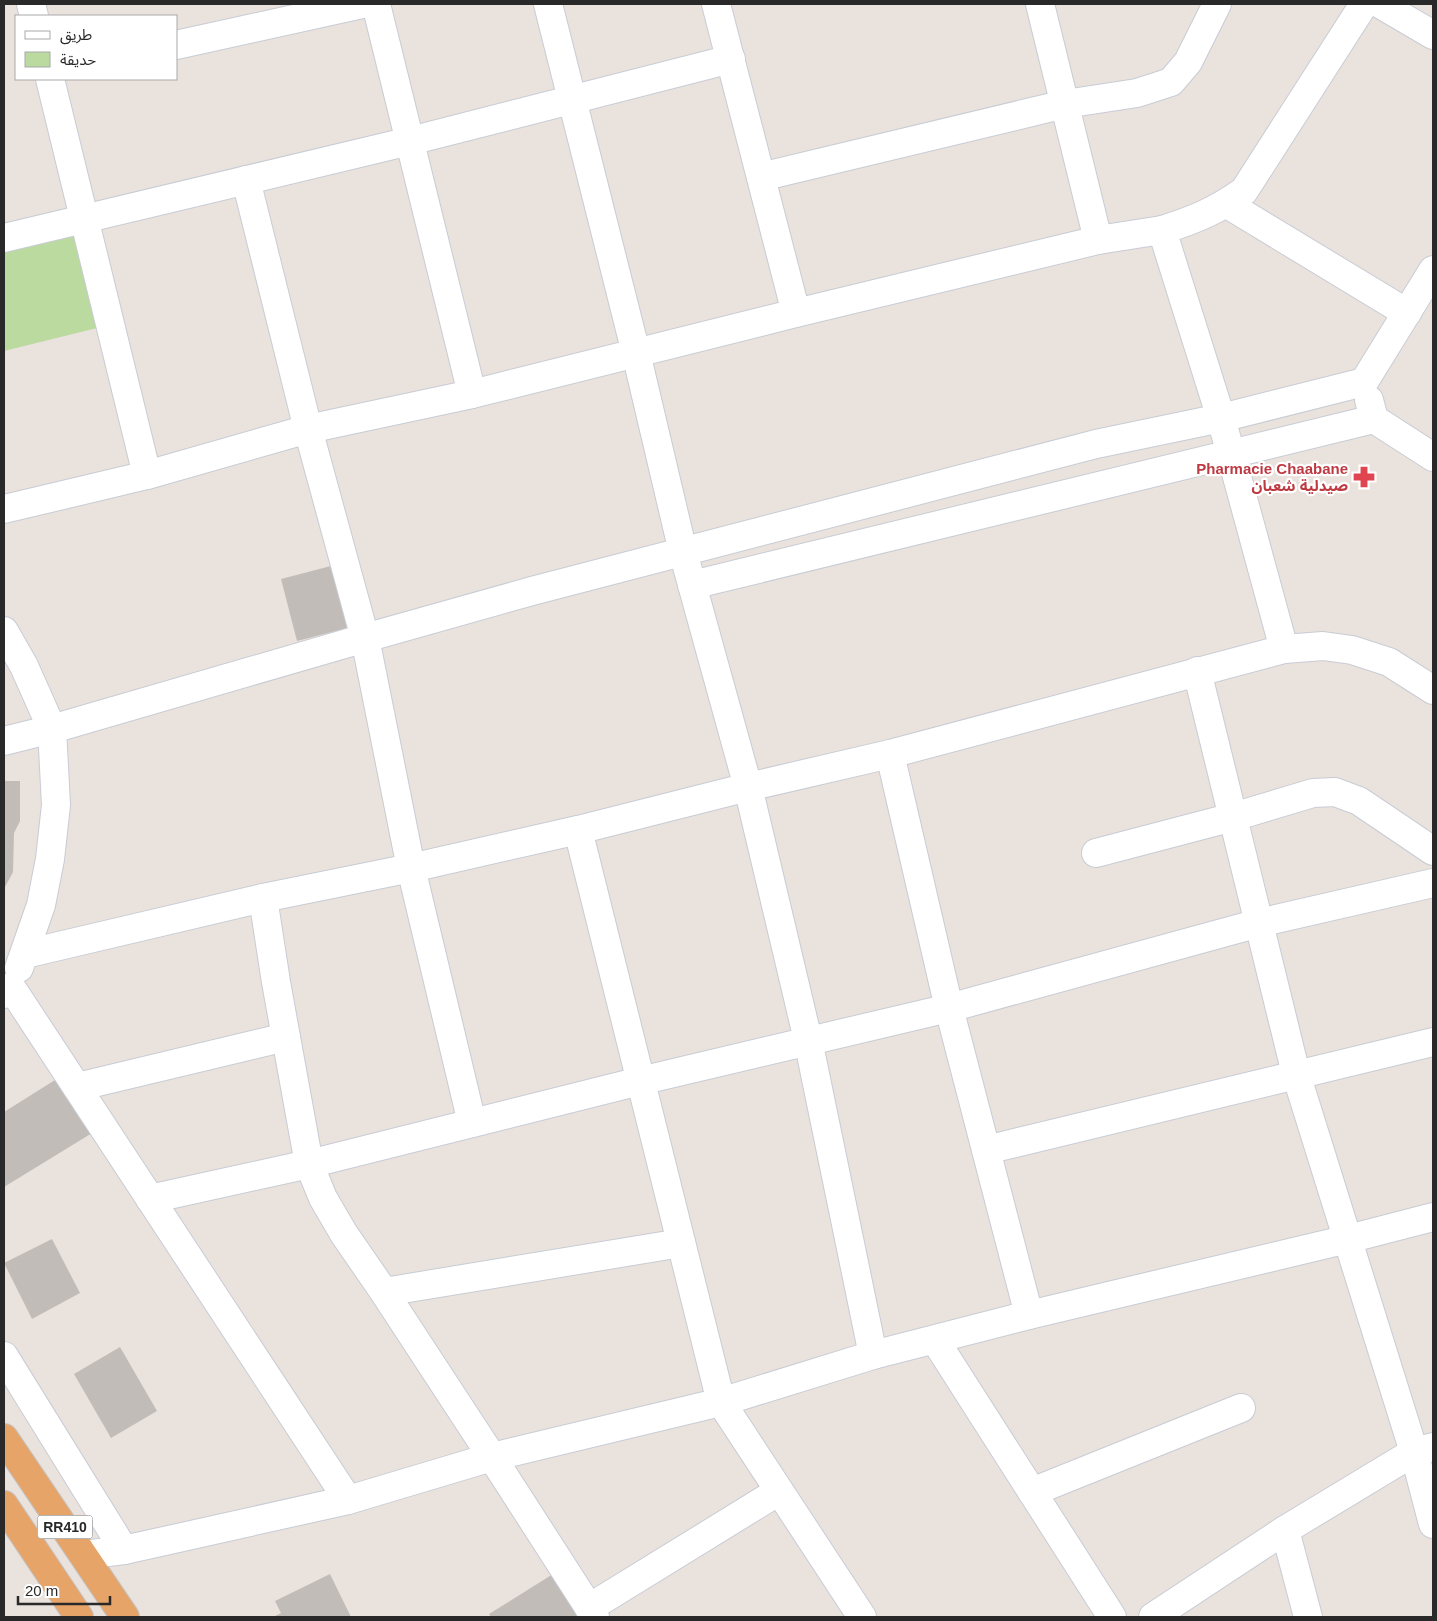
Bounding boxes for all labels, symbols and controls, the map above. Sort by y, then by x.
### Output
legend [15,15,178,80]
text: طريق [60,26,92,45]
text: حديقة [60,51,96,68]
place label: Pharmacie Chaabane صيدلية شعبان [1196,460,1348,494]
pharmacy icon: Pharmacie Chaabane صيدلية شعبان [1351,464,1377,490]
road number: RR410 [38,1515,92,1538]
scale bar [18,1574,110,1606]
text: 20 m [25,1582,58,1599]

